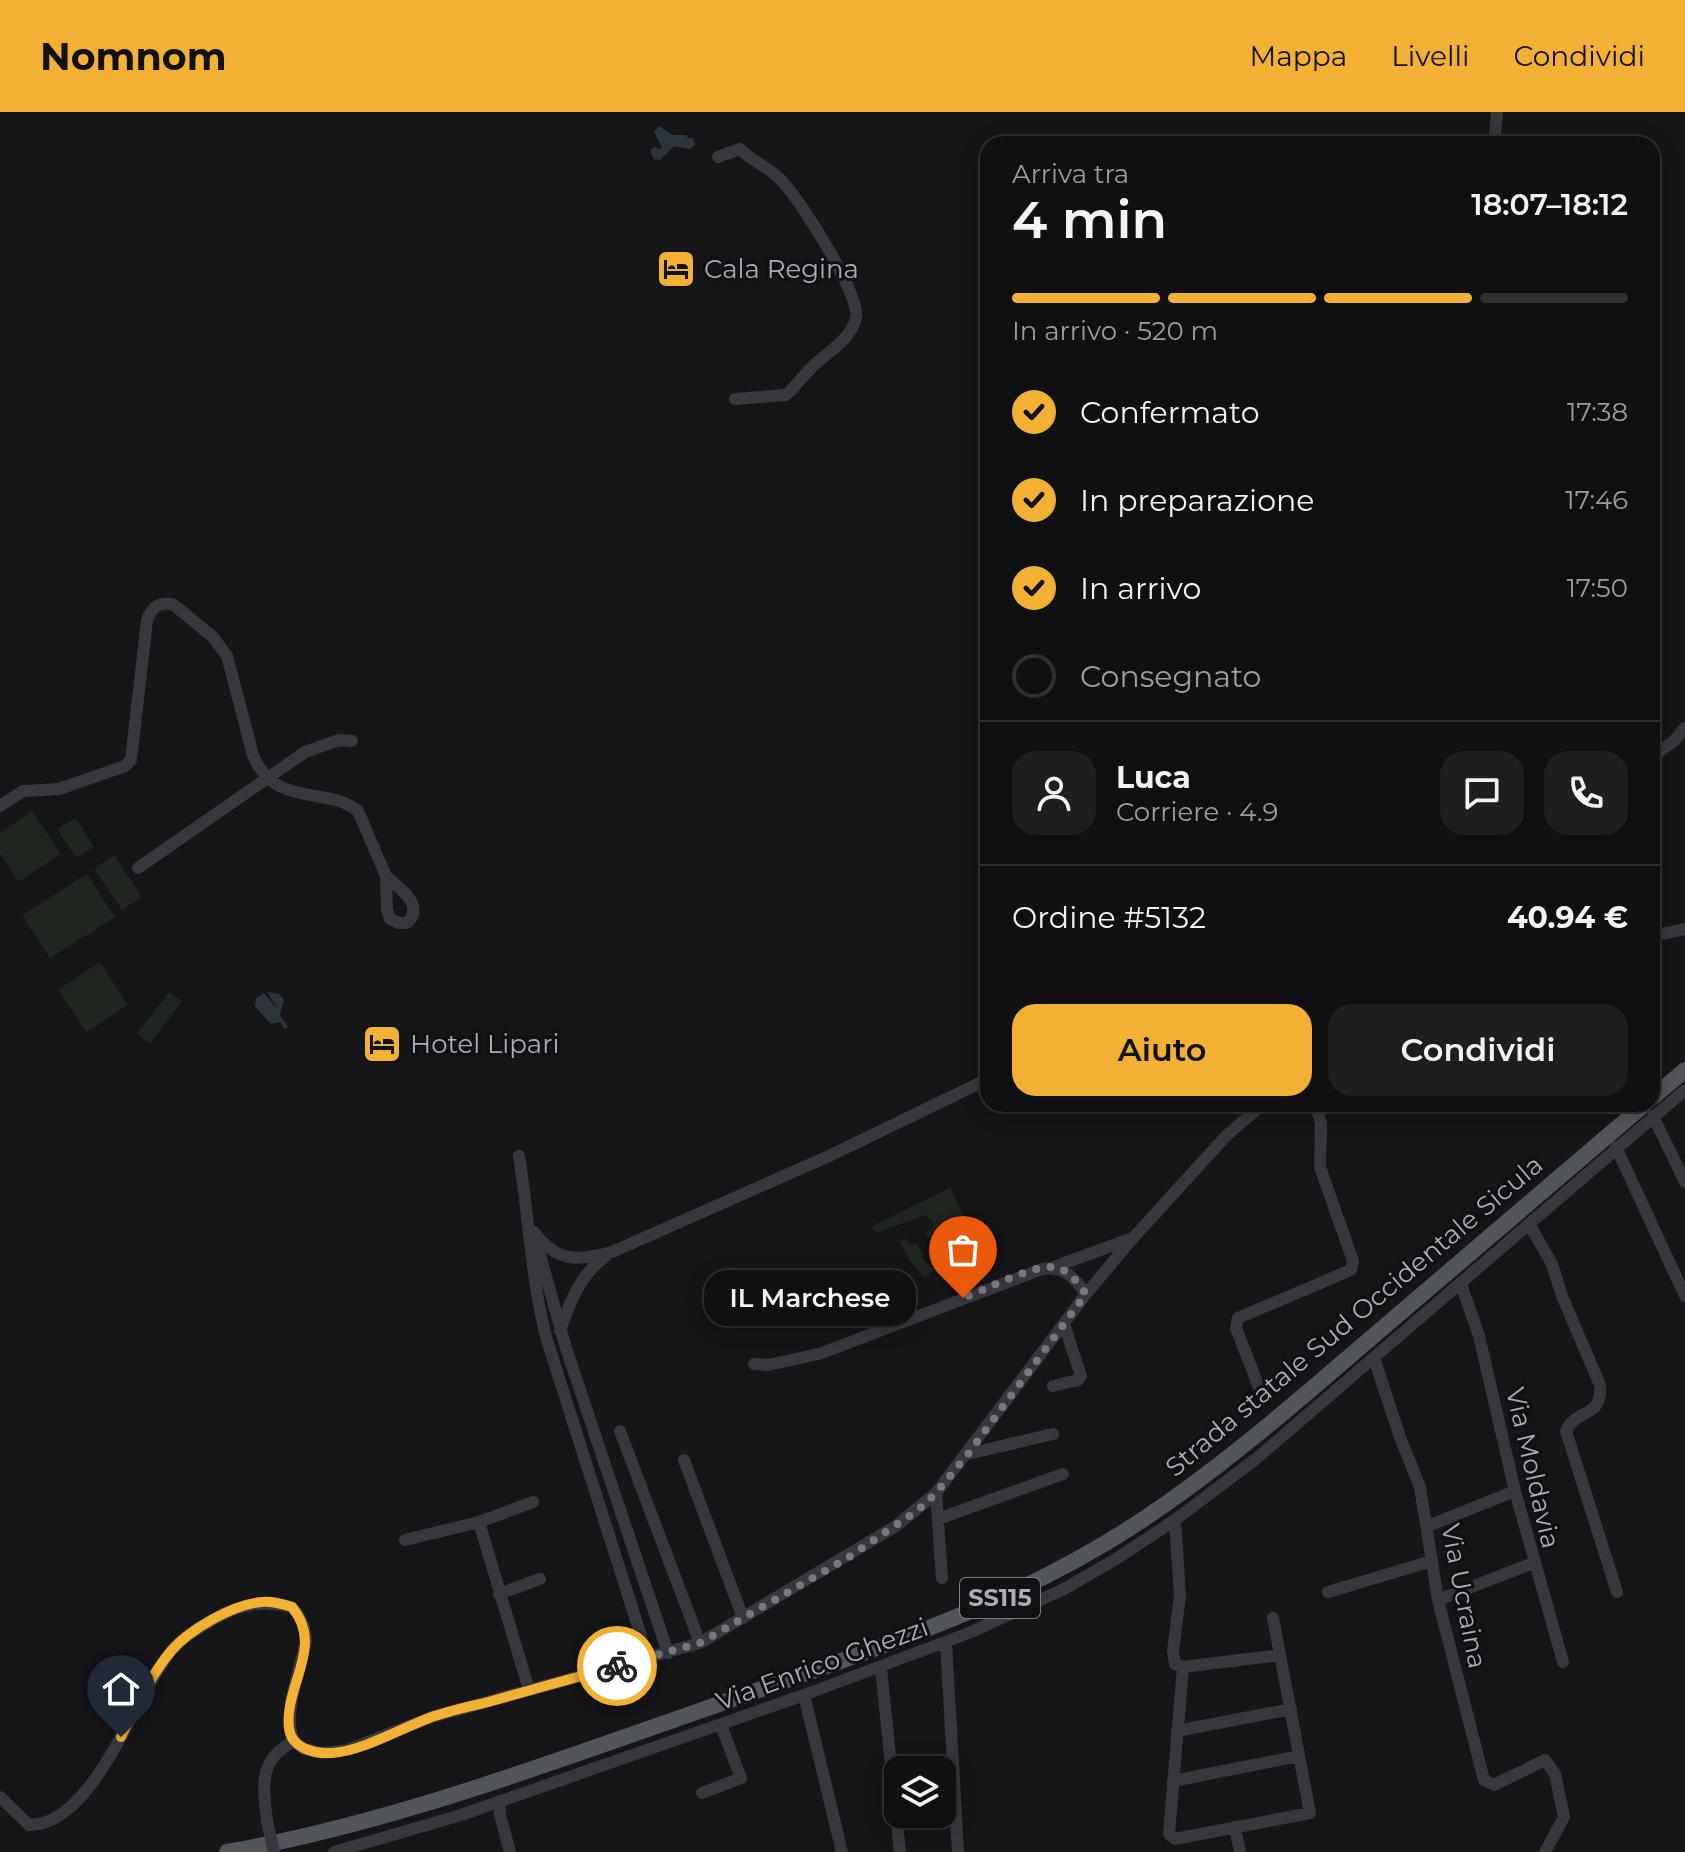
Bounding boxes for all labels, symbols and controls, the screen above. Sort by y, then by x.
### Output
text: Nomnom [40,33,227,80]
text: Mappa [1250,39,1347,73]
text: Livelli [1391,39,1470,73]
text: Condividi [1514,39,1645,73]
text: Arriva tra [1012,158,1129,190]
text: 18:07–18:12 [1471,186,1628,223]
text: 4 min [1012,188,1167,251]
hotel icon: Cala Regina [655,248,697,290]
place label: Cala Regina [704,253,859,285]
text: In arrivo · 520 m [1012,315,1218,347]
icon: check [1012,390,1056,434]
text: Confermato [1080,394,1259,431]
text: 17:38 [1567,396,1628,428]
icon: check [1012,478,1056,522]
text: In preparazione [1080,482,1314,519]
text: 17:46 [1565,484,1628,516]
icon: check [1012,566,1056,610]
text: In arrivo [1080,570,1201,607]
text: 17:50 [1566,572,1628,604]
text: Consegnato [1080,658,1261,695]
button: person [1012,751,1096,835]
button: chat [1440,751,1524,835]
button: phone [1544,751,1628,835]
text: Luca [1116,759,1191,796]
text: Corriere · 4.9 [1116,796,1278,828]
text: Ordine #5132 [1012,899,1206,936]
text: 40.94 € [1507,899,1628,936]
button: Aiuto [1012,1004,1312,1096]
button: Condividi [1328,1004,1628,1096]
hotel icon: Hotel Lipari [361,1023,403,1065]
place label: Hotel Lipari [410,1028,559,1060]
street label: Strada statale Sud Occidentale Sicula [1159,1149,1549,1483]
pin [929,1216,997,1298]
icon: bag [941,1228,985,1272]
callout: IL Marchese [703,1270,915,1326]
text: IL Marchese [730,1282,890,1314]
street label: Via Moldavia [1499,1384,1567,1552]
street label: Via Ucraina [1434,1521,1494,1671]
road number: SS115 [960,1578,1040,1618]
street label: Via Enrico Ghezzi [712,1611,932,1717]
courier [577,1626,657,1706]
icon: bike [595,1644,639,1688]
pin [87,1655,155,1737]
icon: home [99,1667,143,1711]
map controls [884,1756,956,1828]
button: layers [884,1756,956,1828]

